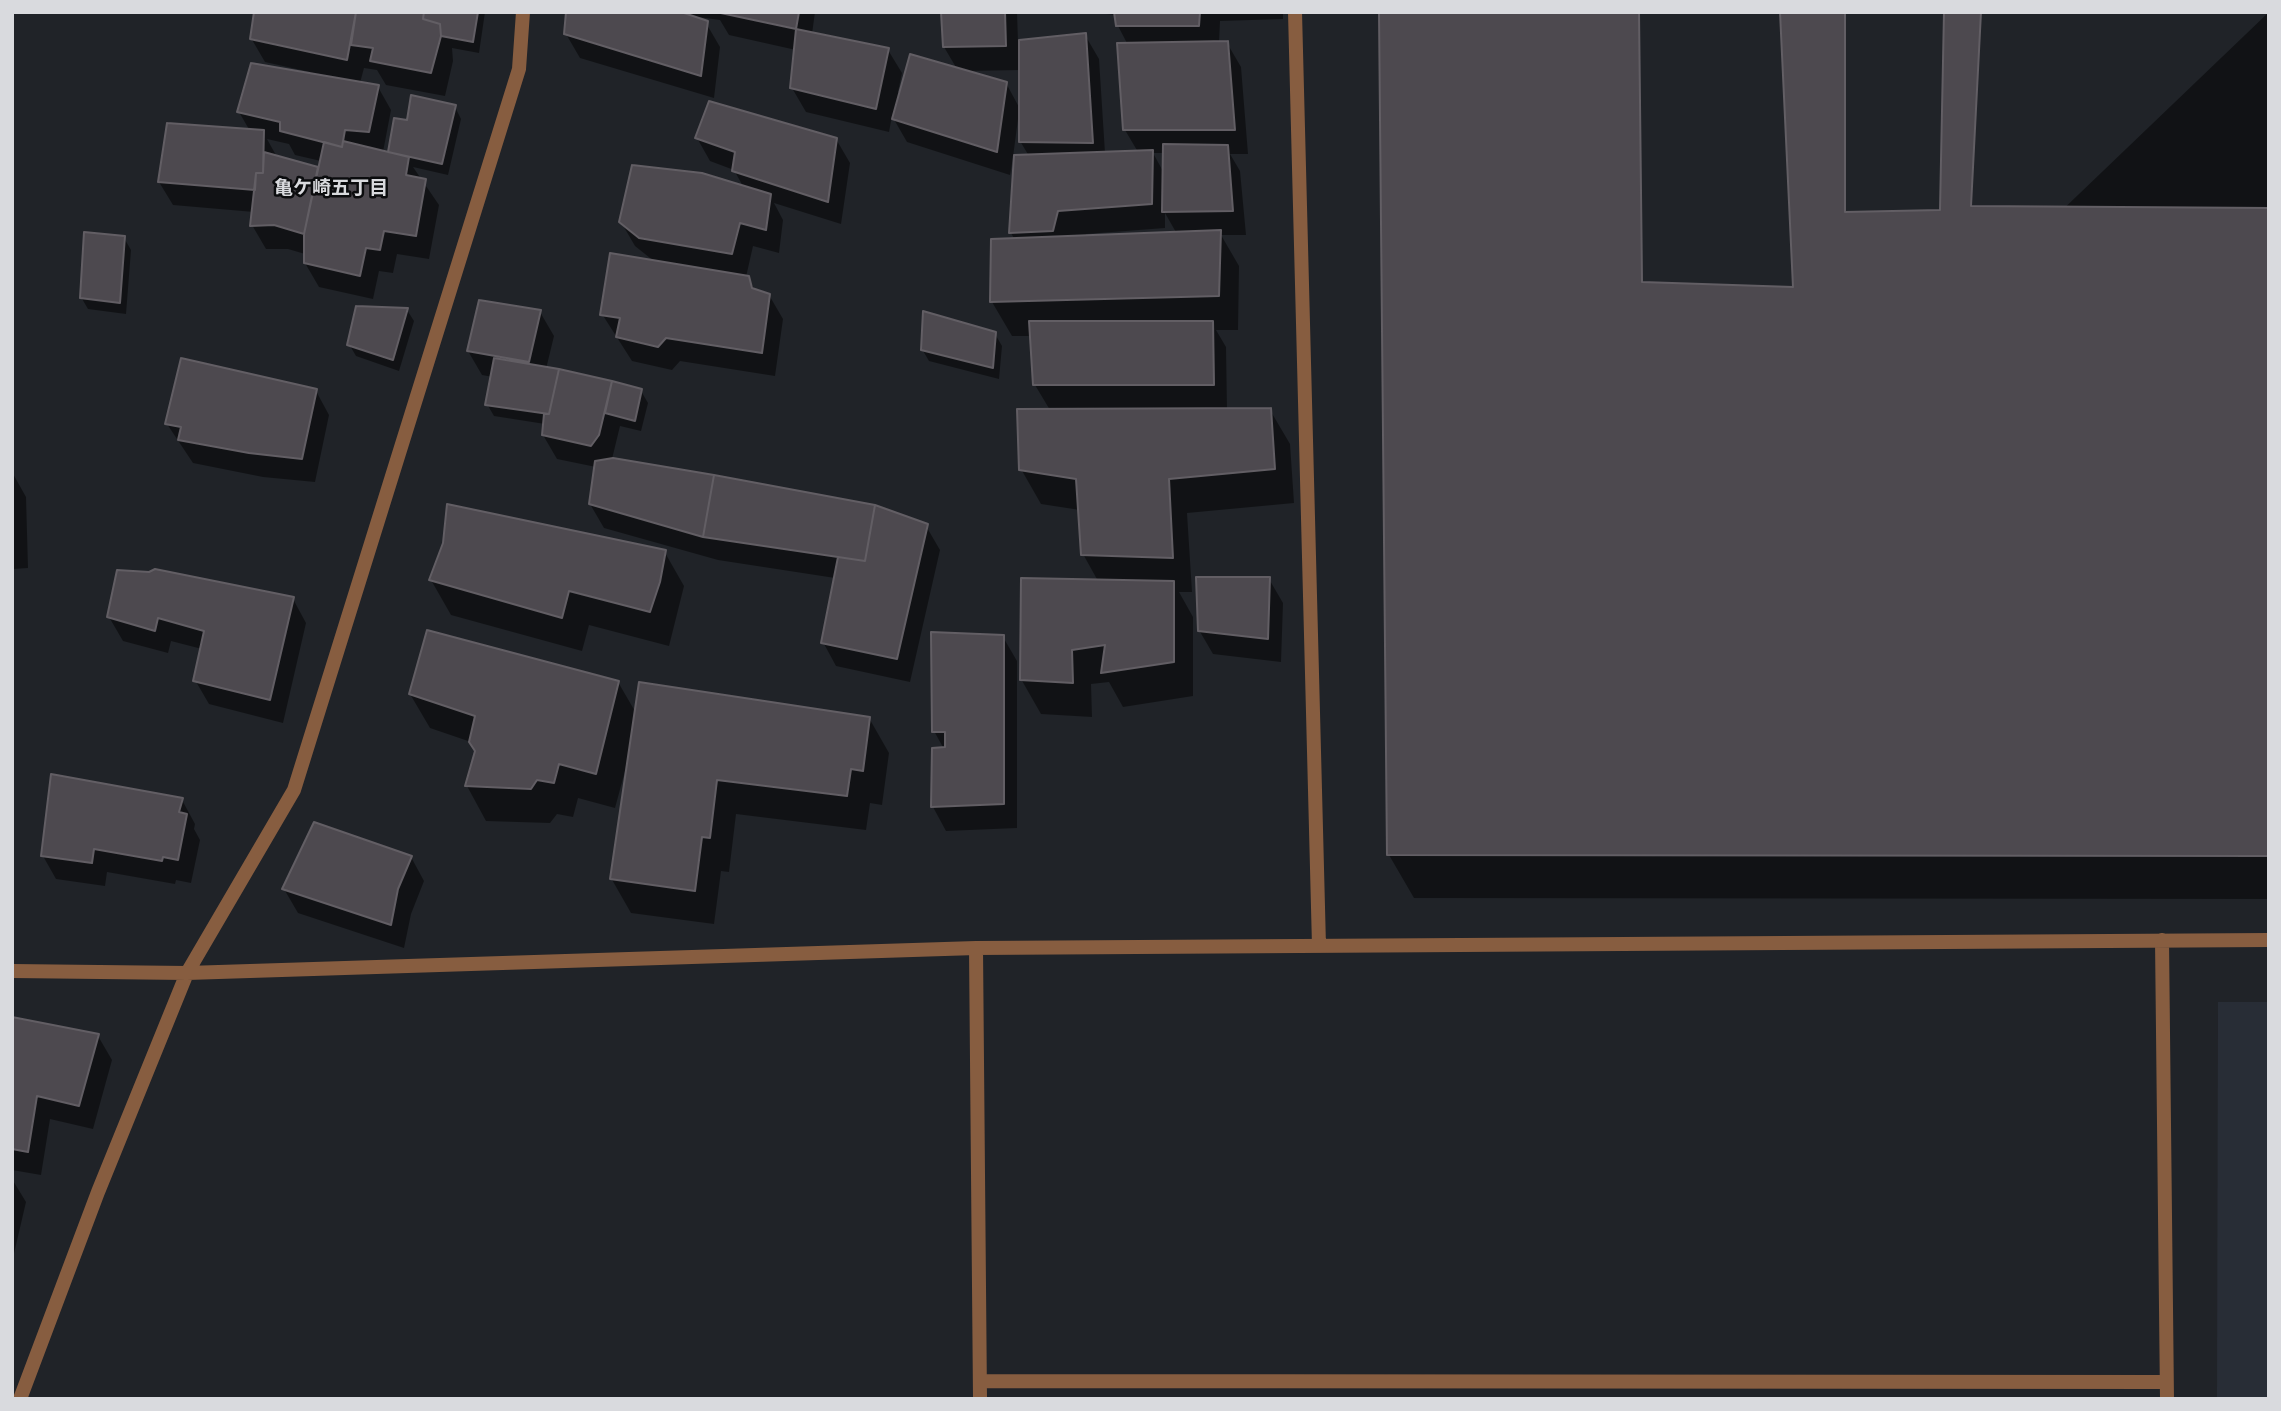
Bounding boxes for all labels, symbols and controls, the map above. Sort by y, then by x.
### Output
district label: 亀ケ崎五丁目 [274,178,388,200]

